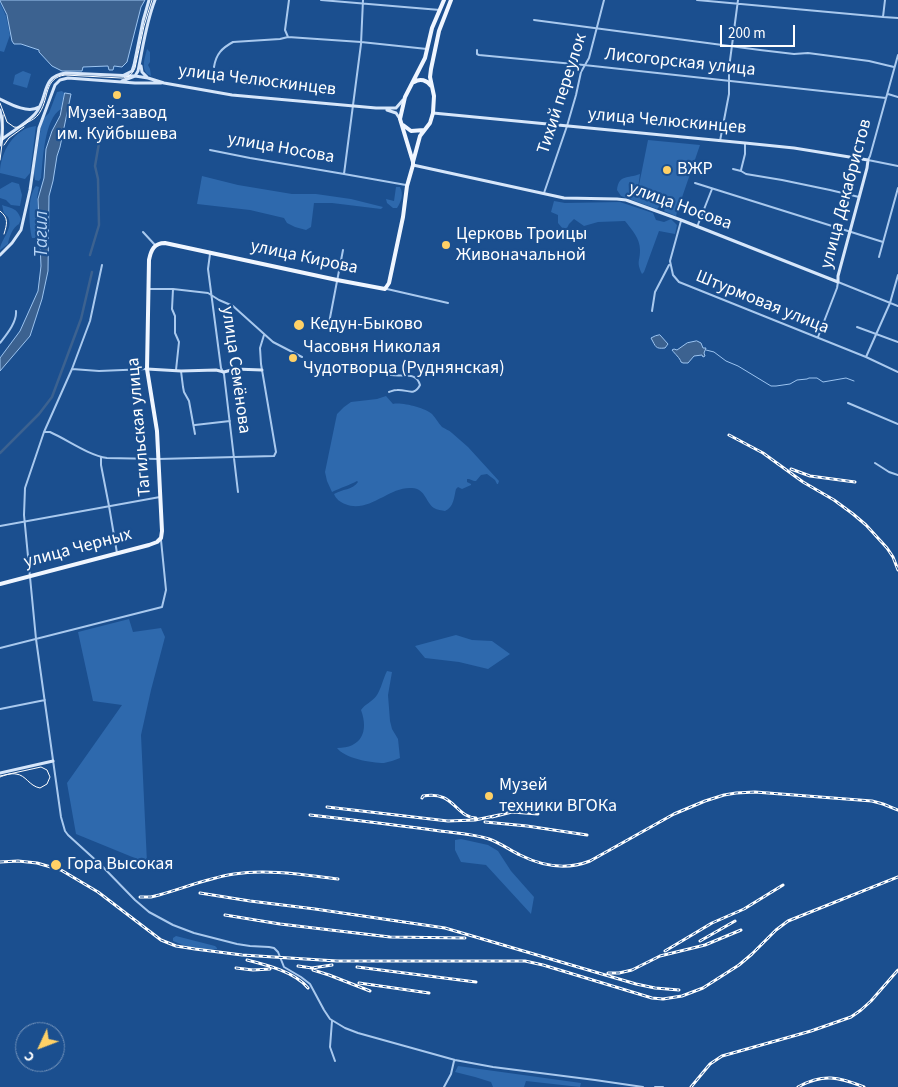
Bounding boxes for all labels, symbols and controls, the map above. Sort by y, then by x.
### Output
scale bar [723,15,798,47]
text: 200 m [728,23,766,44]
street label: Тихий переулок [533,31,593,157]
street label: Лисогорская улица [604,44,756,82]
street label: улица Челюскинцев [177,61,337,101]
marker: Музей-завод им. Куйбышева [111,89,123,101]
place label: Музей-завод им. Куйбышева [57,103,177,146]
street label: улица Челюскинцев [587,104,747,140]
street label: улица Декабристов [817,117,877,271]
street label: улица Носова [226,129,336,169]
place label: ВЖР [677,159,713,181]
marker: ВЖР [661,164,673,176]
street label: улица Носова [626,178,734,236]
water label: Тагил [32,210,54,258]
place label: Церковь Троицы Живоначальной [456,224,587,266]
street label: улица Кирова [248,236,360,280]
marker: Церковь Троицы Живоначальной [440,239,452,251]
street label: Штурмовая улица [692,266,832,340]
street label: улица Семёнова [215,305,255,435]
place label: Кедун-Быково [310,314,423,336]
marker: Кедун-Быково [292,318,306,332]
place label: Часовня Николая Чудотворца (Руднянская) [303,337,505,379]
marker: Часовня Николая Чудотворца (Руднянская) [287,352,299,364]
street label: Тагильская улица [123,357,157,497]
street label: улица Черных [22,524,134,574]
place label: Музей техники ВГОКа [499,775,617,818]
marker: Музей техники ВГОКа [483,790,495,802]
place label: Гора Высокая [67,854,174,876]
marker: Гора Высокая [49,858,63,872]
north arrow [15,1022,65,1072]
text: С [20,1047,40,1066]

